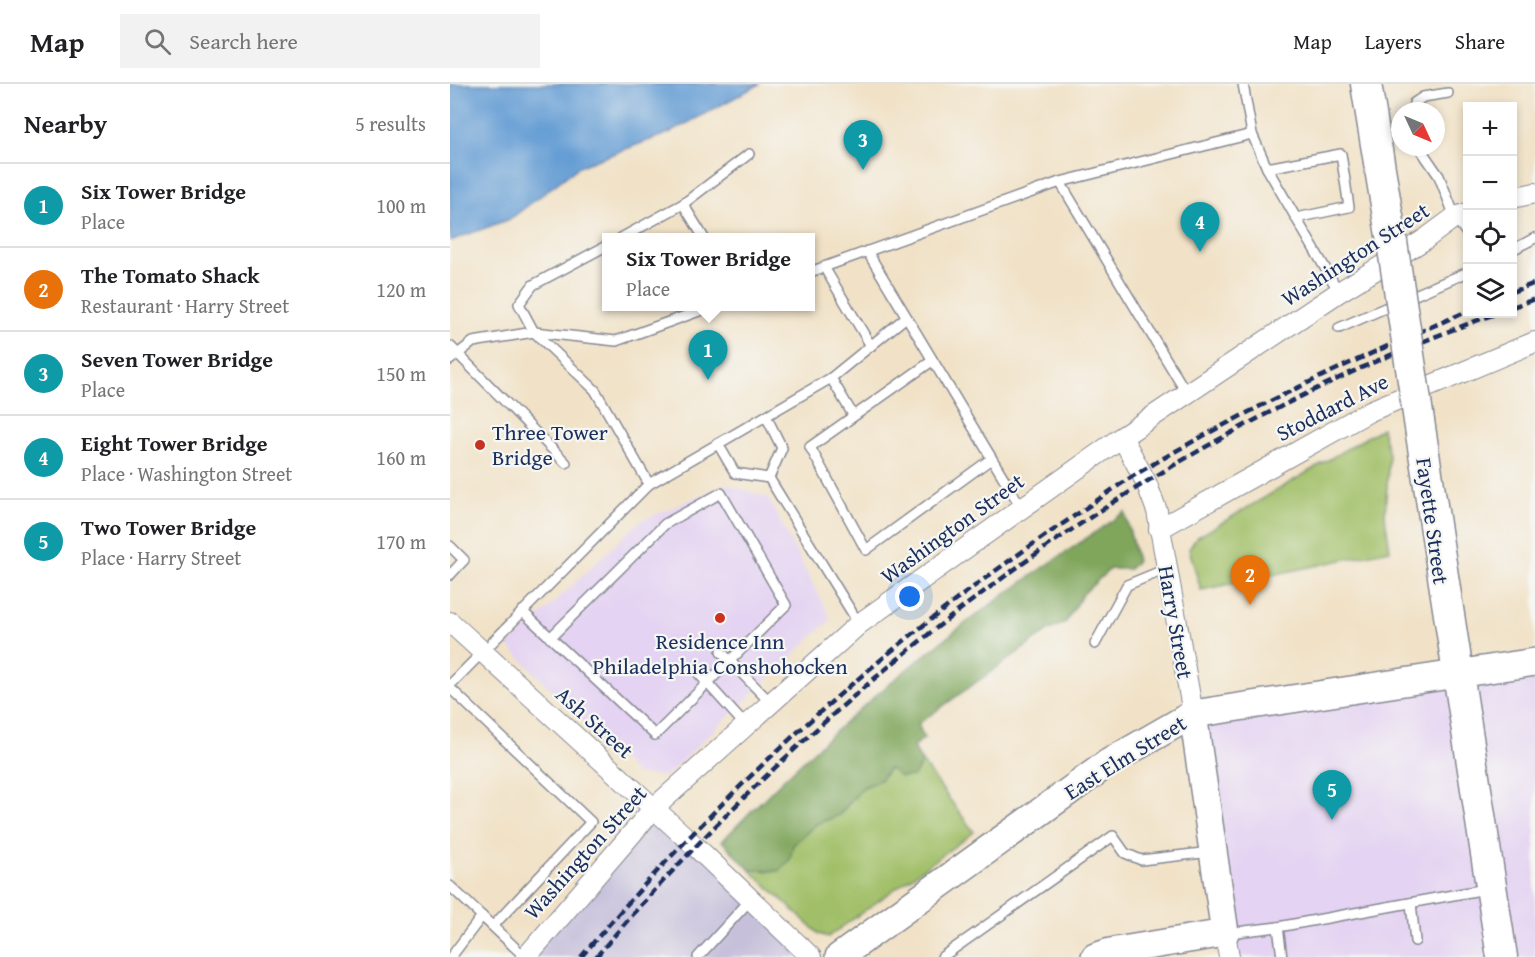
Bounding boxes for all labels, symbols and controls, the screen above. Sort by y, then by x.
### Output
search box [120,14,540,68]
text: Map [30,21,84,62]
icon: search [141,25,174,58]
text: Search here [189,25,298,57]
text: Map [1293,26,1332,57]
text: Layers [1365,26,1422,57]
text: Share [1455,26,1505,57]
north arrow [1391,102,1445,156]
map controls [1463,102,1517,318]
button: + [1463,102,1517,156]
text: Nearby [24,104,107,143]
text: 5 results [355,109,426,138]
pin: 3 [844,120,882,170]
button: − [1463,156,1517,210]
text: Six Tower Bridge [81,175,246,207]
text: 1 [38,191,49,220]
text: 100 m [376,191,426,220]
street label: Washington Street [1275,194,1435,314]
pin: 4 [1180,202,1220,252]
text: Place [81,207,125,236]
button: locate [1463,210,1517,264]
popup [602,233,815,311]
text: Six Tower Bridge [626,242,791,274]
text: The Tomato Shack [81,259,260,291]
button: layers [1463,264,1517,318]
text: Place [626,274,670,303]
text: 2 [38,275,49,304]
text: 120 m [376,275,426,304]
text: Restaurant · Harry Street [81,291,289,320]
pin: 1 [688,330,728,380]
text: Seven Tower Bridge [81,343,273,375]
text: 3 [38,359,49,388]
text: 150 m [376,359,426,388]
street label: Stoddard Ave [1270,365,1394,449]
text: Place [81,375,125,404]
place label: Three Tower Bridge [492,416,608,473]
text: Eight Tower Bridge [81,427,268,459]
marker: Three Tower Bridge [473,438,487,452]
text: 4 [38,443,49,472]
text: 160 m [376,443,426,472]
street label: Fayette Street [1408,456,1458,587]
text: Place · Washington Street [81,459,292,488]
street label: Washington Street [874,465,1031,591]
text: Two Tower Bridge [81,511,256,543]
text: 5 [38,527,49,556]
text: 170 m [376,527,426,556]
text: Place · Harry Street [81,543,241,572]
pin: 2 [1230,556,1270,605]
street label: Harry Street [1150,563,1202,681]
your location [895,582,924,611]
marker: Residence Inn Philadelphia Conshohocken [713,611,727,625]
place label: Residence Inn Philadelphia Conshohocken [592,625,848,682]
street label: Ash Street [549,678,641,766]
street label: East Elm Street [1058,707,1192,807]
pin: 5 [1312,770,1352,820]
street label: Washington Street [516,778,654,926]

